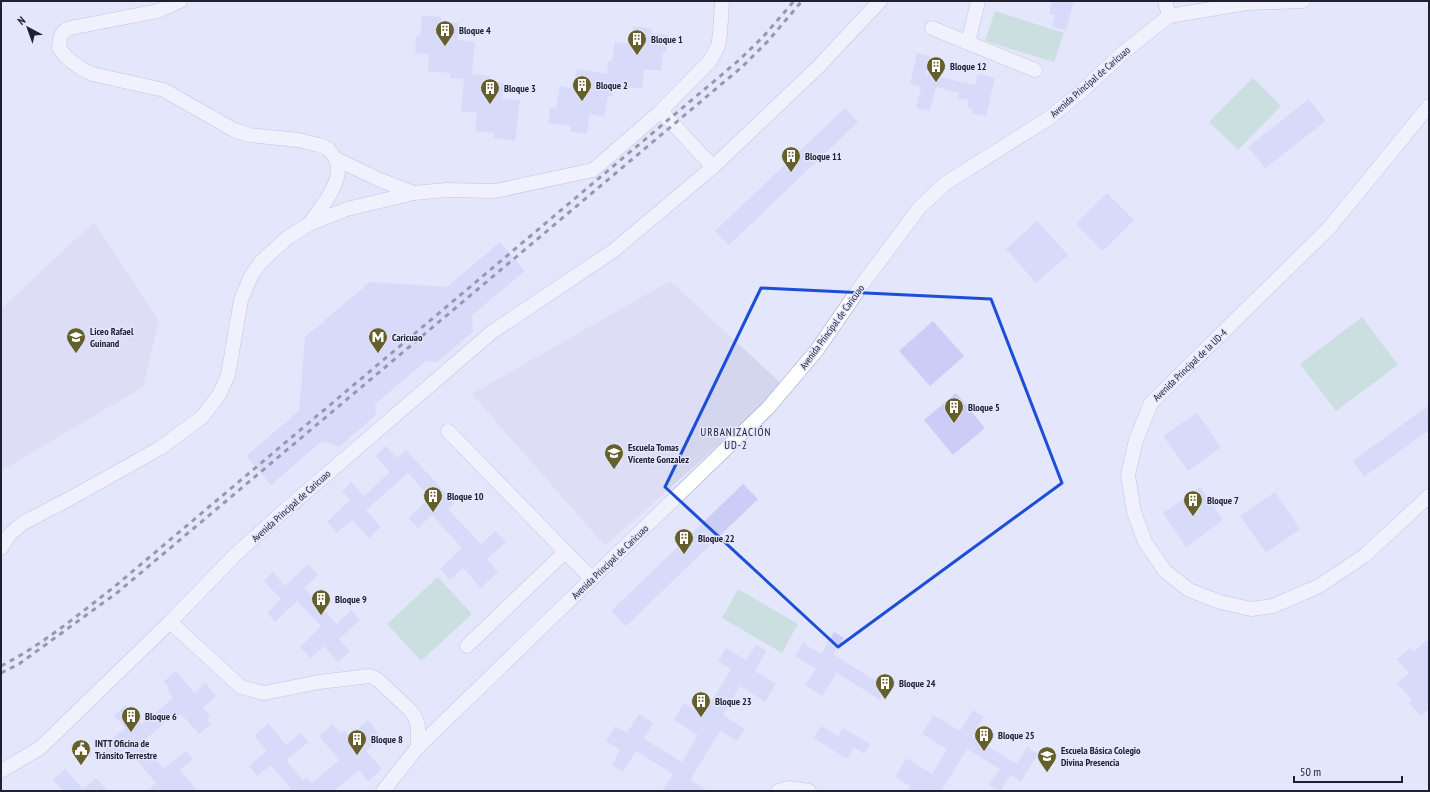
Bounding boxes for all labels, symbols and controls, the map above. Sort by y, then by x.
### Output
north arrow [8,8,48,48]
text: N [15,13,28,28]
building icon: Bloque 4 [434,19,456,47]
place label: Bloque 4 [459,24,491,37]
building icon: Bloque 1 [626,28,648,56]
place label: Bloque 1 [651,33,683,46]
street label: Avenida Principal de Caricuao [1047,44,1133,120]
building icon: Bloque 12 [925,55,947,83]
place label: Bloque 12 [950,60,987,73]
building icon: Bloque 2 [571,74,593,102]
building icon: Bloque 3 [479,77,501,105]
place label: Bloque 2 [596,79,628,92]
place label: Bloque 3 [504,82,536,95]
building icon: Bloque 11 [780,145,802,173]
place label: Bloque 11 [805,150,842,163]
street label: Avenida Principal de Caricuao [797,282,867,372]
place label: Liceo Rafael Guinand [90,325,134,350]
school or university icon: Liceo Rafael Guinand [65,326,87,354]
metro station icon: Caricuao [367,326,389,354]
street label: Avenida Principal de la UD-4 [1150,326,1230,404]
place label: Caricuao [392,331,423,344]
building icon: Bloque 5 [943,396,965,424]
place label: Bloque 5 [968,401,1000,414]
district label: URBANIZACIÓN UD-2 [700,425,772,452]
place label: Escuela Tomas Vicente Gonzalez [627,441,689,466]
school or university icon: Escuela Tomas Vicente Gonzalez [603,442,625,470]
street label: Avenida Principal de Caricuao [249,467,333,545]
building icon: Bloque 10 [422,485,444,513]
building icon: Bloque 7 [1182,489,1204,517]
place label: Bloque 10 [447,490,484,503]
place label: Bloque 7 [1207,494,1239,507]
street label: Avenida Principal de Caricuao [569,522,651,602]
building icon: Bloque 22 [673,527,695,555]
place label: Bloque 22 [698,532,735,545]
building icon: Bloque 9 [310,588,332,616]
place label: Bloque 9 [335,593,367,606]
building icon: Bloque 24 [874,672,896,700]
place label: Bloque 24 [899,677,936,690]
building icon: Bloque 23 [690,690,712,718]
place label: Bloque 23 [715,695,752,708]
building icon: Bloque 6 [120,705,142,733]
place label: Bloque 6 [145,710,177,723]
building icon: Bloque 25 [973,724,995,752]
building icon: Bloque 8 [346,728,368,756]
place label: Bloque 25 [998,729,1035,742]
place label: Bloque 8 [371,733,403,746]
place label: INTT Oficina de Tránsito Terrestre [95,737,157,762]
public building icon: INTT Oficina de Tránsito Terrestre [70,738,92,766]
place label: Escuela Básica Colegio Divina Presencia [1061,744,1141,769]
school or university icon: Escuela Básica Colegio Divina Presencia [1036,745,1058,773]
scale bar [1294,758,1402,784]
text: 50 m [1300,764,1321,779]

